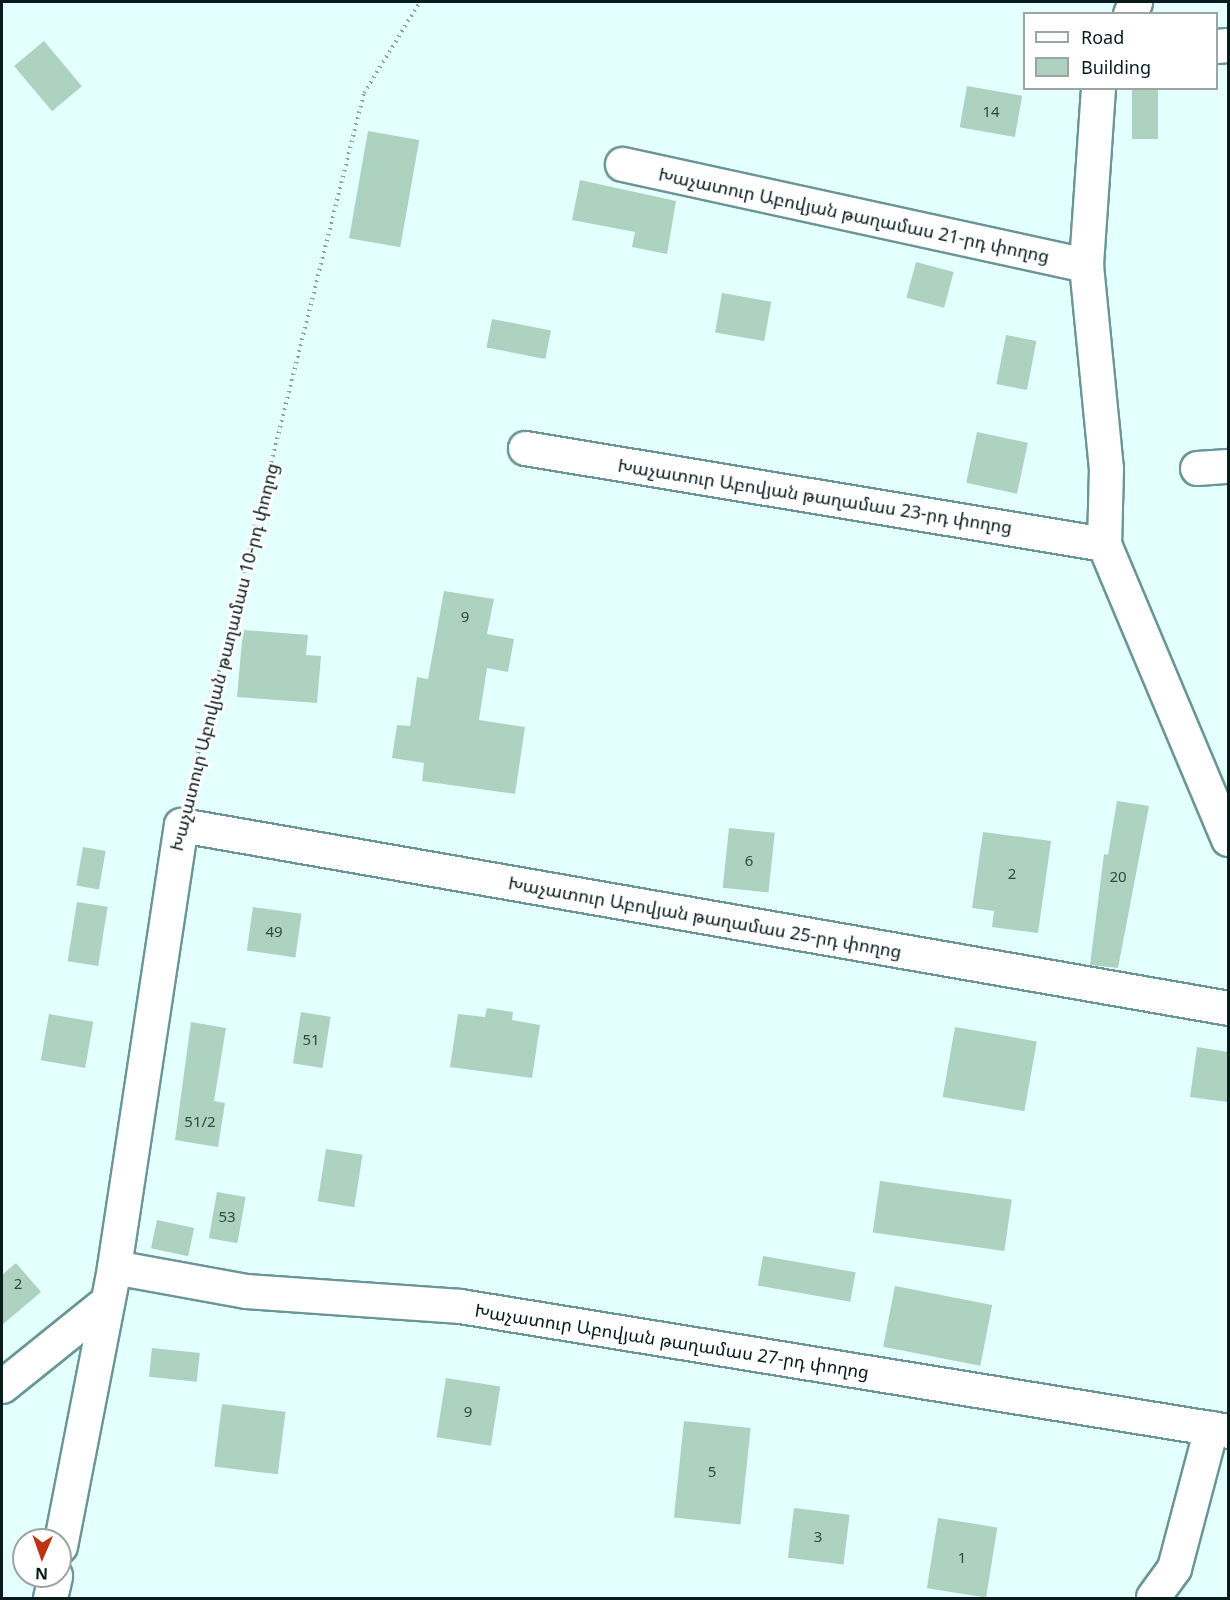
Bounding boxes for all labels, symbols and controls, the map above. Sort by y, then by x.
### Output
legend [1023,12,1218,90]
text: Road [1081,25,1124,49]
text: Building [1081,55,1151,79]
house number: 14 [982,103,1000,121]
street label: Խաչատուր Աբովյան թաղամաս 21-րդ փողոց [657,163,1051,267]
street label: Խաչատուր Աբովյան թաղամաս 23-րդ փողոց [616,454,1014,538]
street label: Խաչատուր Աբովյան թաղամաս 10-րդ փողոց [165,461,283,853]
house number: 9 [461,608,469,626]
house number: 6 [745,852,753,870]
house number: 2 [1008,865,1016,883]
house number: 20 [1109,868,1127,886]
street label: Խաչատուր Աբովյան թաղամաս 25-րդ փողոց [507,872,903,962]
house number: 49 [265,923,283,941]
house number: 51 [302,1031,320,1049]
house number: 51/2 [184,1113,216,1131]
house number: 53 [218,1208,236,1226]
house number: 2 [14,1275,22,1293]
street label: Խաչատուր Աբովյան թաղամաս 27-րդ փողոց [473,1299,871,1383]
house number: 9 [464,1403,472,1421]
house number: 5 [708,1463,716,1481]
north arrow [12,1528,72,1588]
house number: 3 [814,1528,822,1546]
house number: 1 [958,1549,966,1567]
text: N [35,1563,48,1585]

